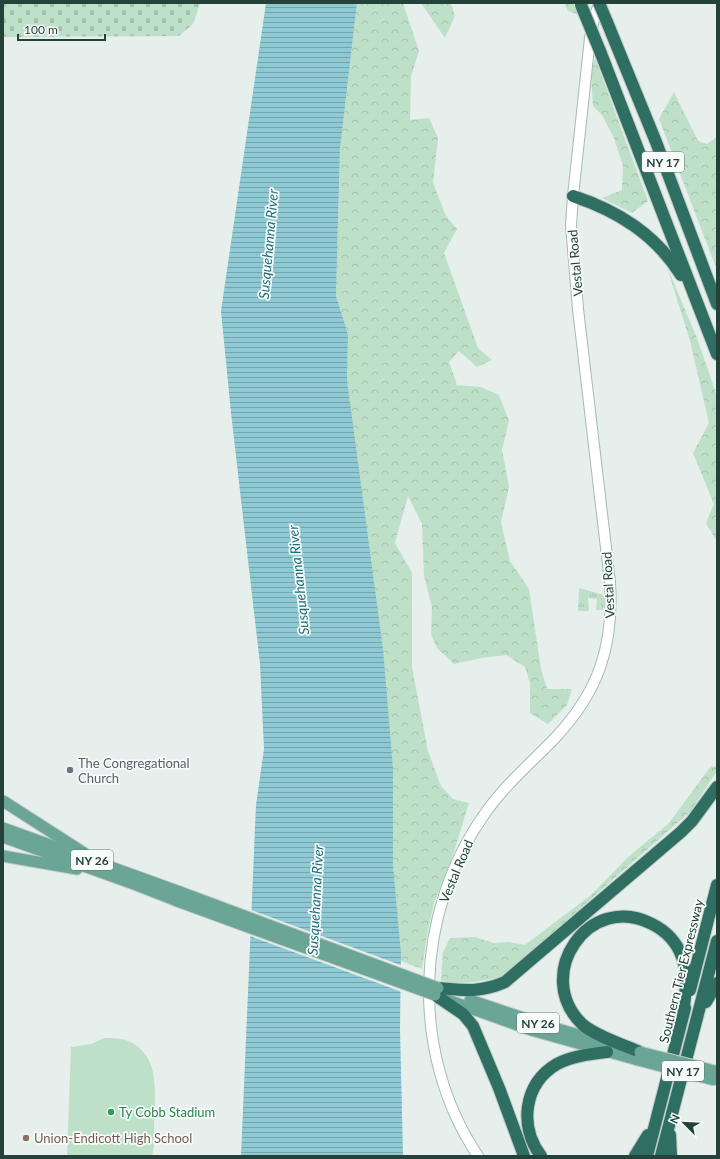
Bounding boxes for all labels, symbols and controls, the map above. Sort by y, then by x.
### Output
scale bar [18,16,105,42]
text: 100 m [24,22,58,37]
road number: NY 17 [642,152,684,172]
water label: Susquehanna River [255,188,281,300]
street label: Vestal Road [564,229,586,297]
water label: Susquehanna River [284,524,312,636]
street label: Vestal Road [598,551,618,619]
place label: The Congregational Church [78,755,190,786]
marker: The Congregational Church [65,765,75,775]
street label: Vestal Road [436,837,476,905]
water label: Susquehanna River [304,844,326,956]
road number: NY 26 [71,850,113,870]
street label: Southern Tier Expressway [655,897,707,1045]
road number: NY 26 [517,1013,559,1033]
road number: NY 17 [662,1061,704,1081]
north arrow [664,1103,704,1143]
place label: Ty Cobb Stadium [119,1104,215,1120]
marker: Ty Cobb Stadium [106,1107,116,1117]
text: N [667,1112,682,1125]
place label: Union-Endicott High School [34,1130,192,1146]
marker: Union-Endicott High School [21,1133,31,1143]

